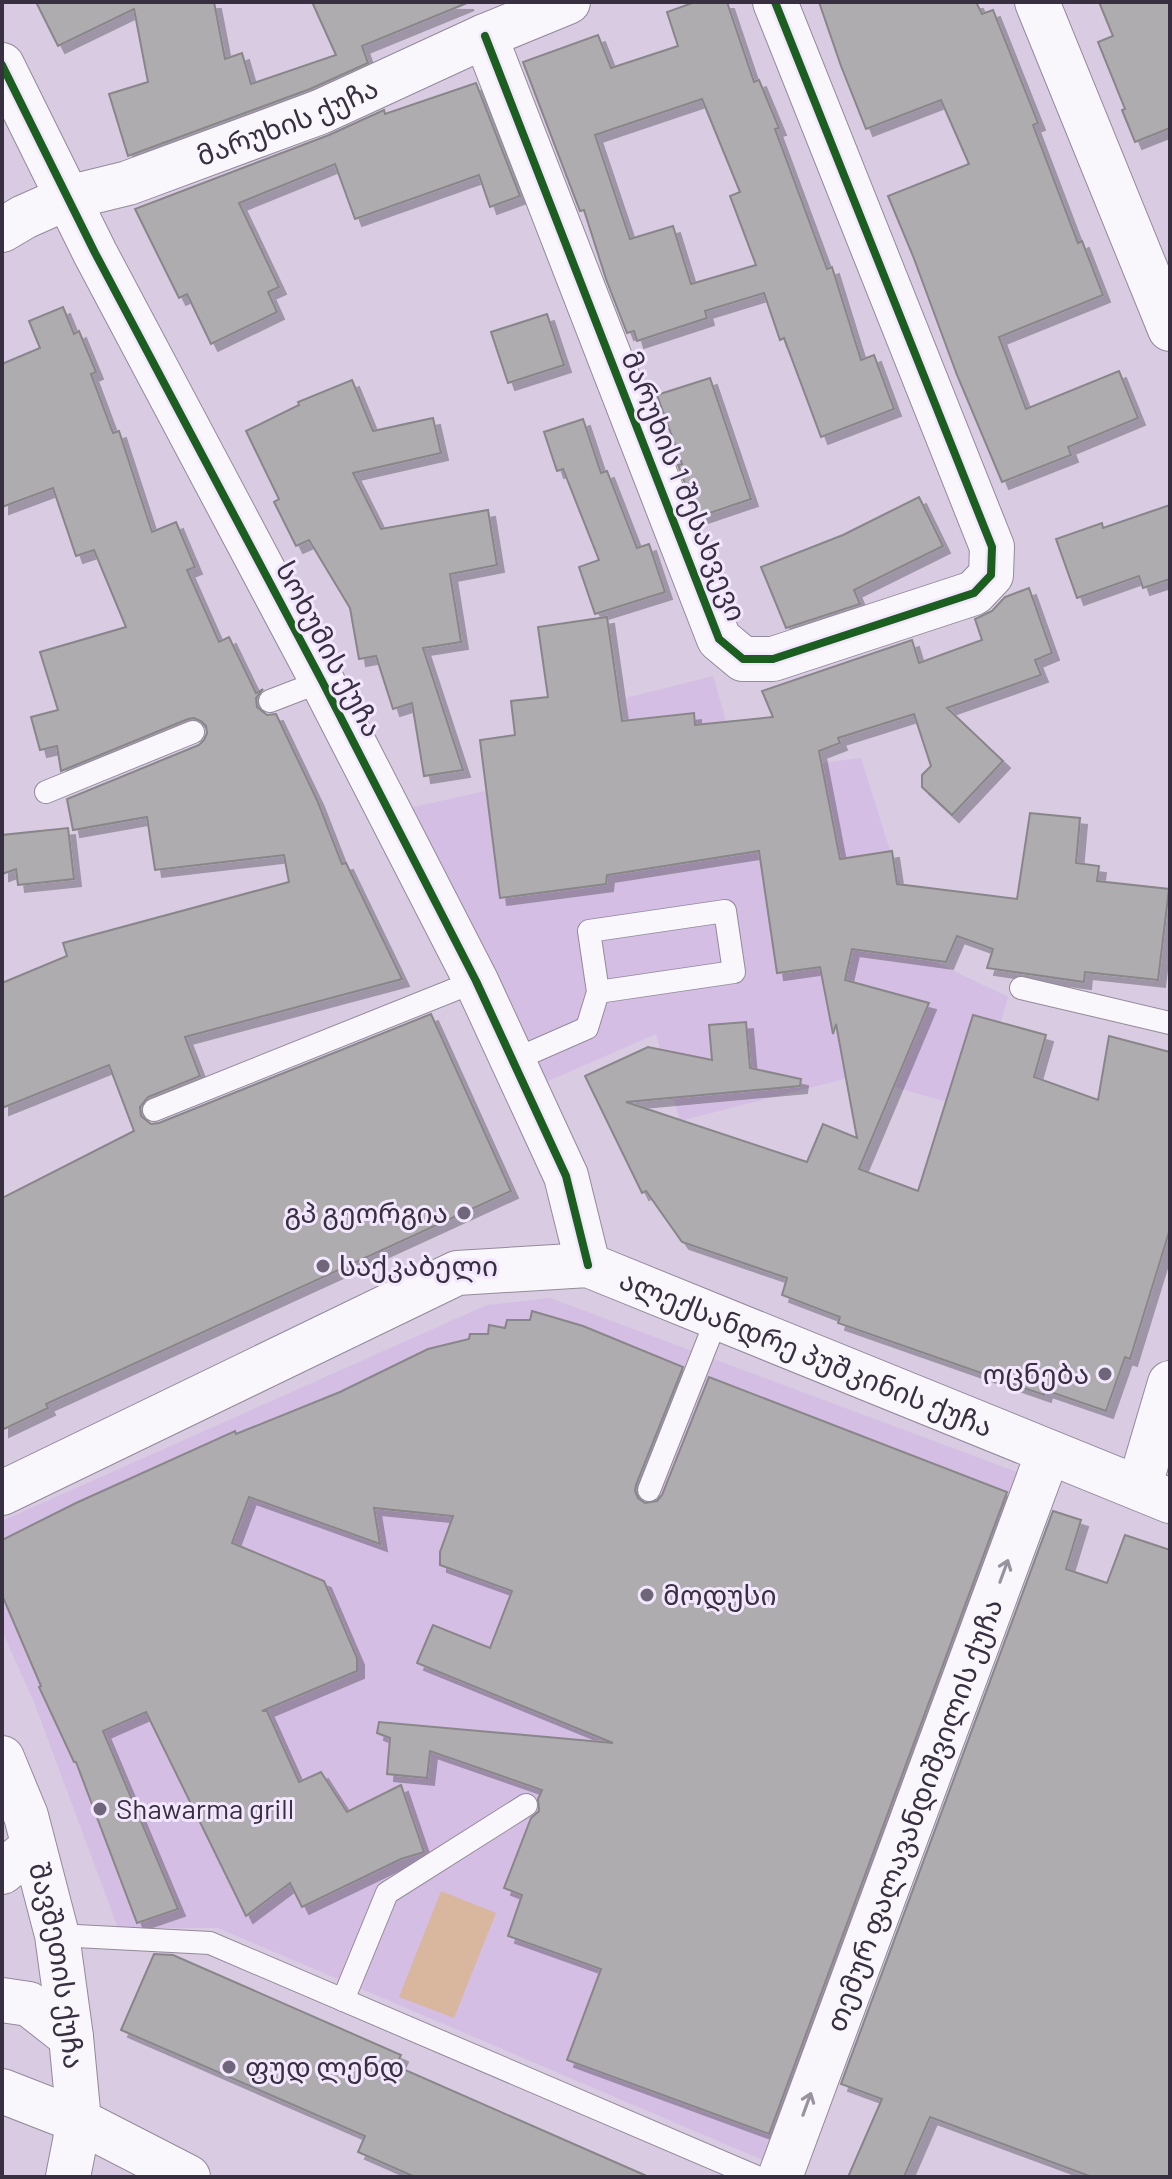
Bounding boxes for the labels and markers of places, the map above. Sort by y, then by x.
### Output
place label: გპ გეორგია [284,1195,448,1230]
marker: გპ გეორგია [455,1204,473,1222]
place label: საქკაბელი [339,1248,498,1283]
marker: საქკაბელი [314,1257,332,1275]
place label: ოცნება [983,1356,1089,1391]
marker: ოცნება [1096,1365,1114,1383]
place label: მოდუსი [663,1577,777,1612]
marker: მოდუსი [638,1586,656,1604]
place label: Shawarma grill [116,1791,294,1825]
marker: Shawarma grill [91,1800,109,1818]
place label: ფუდ ლენდ [245,2049,404,2084]
marker: ფუდ ლენდ [220,2058,238,2076]

